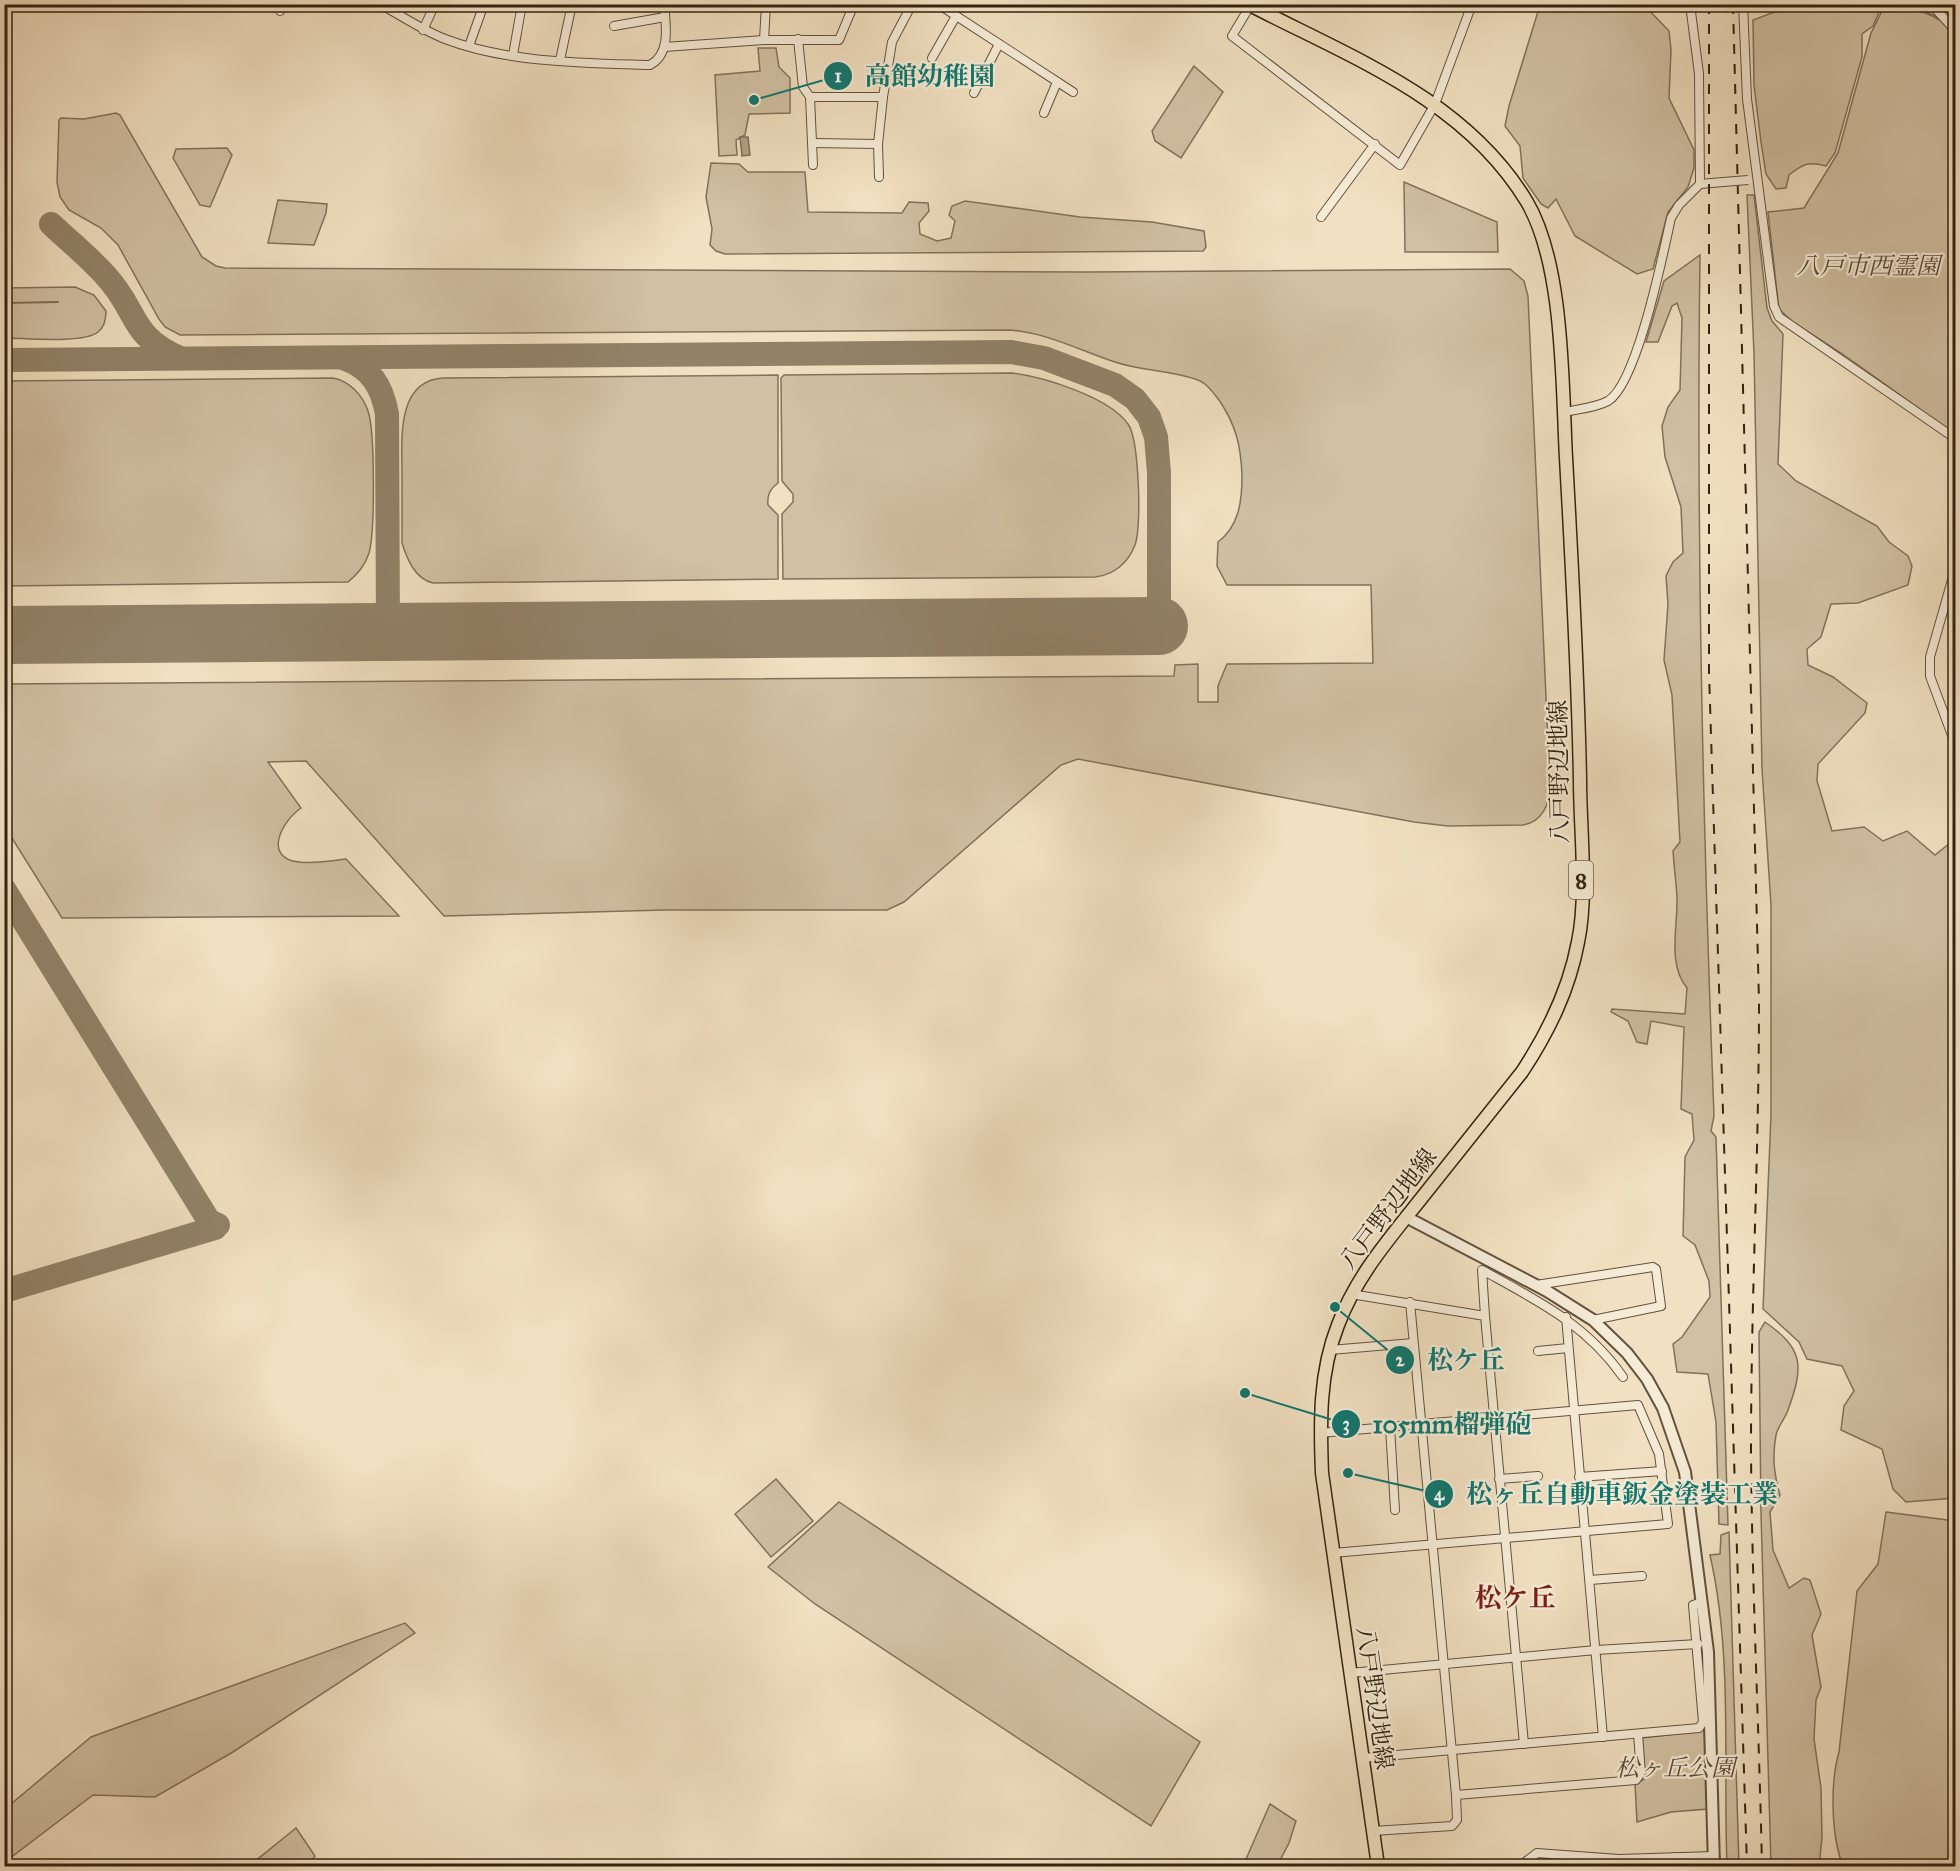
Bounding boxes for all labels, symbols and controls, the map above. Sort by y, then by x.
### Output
callout: 高館幼稚園 [823,54,1007,98]
text: 高館幼稚園 [865,60,995,92]
text: 1 [834,65,842,87]
park label: 八戸市西霊園 [1796,251,1944,281]
street label: 八戸野辺地線 [1543,700,1575,844]
road number: 8 [1569,861,1593,899]
street label: 八戸野辺地線 [1333,1142,1443,1276]
callout: 松ケ丘 [1385,1338,1517,1382]
text: 松ケ丘 [1427,1344,1505,1376]
text: 2 [1396,1349,1406,1371]
callout: 105mm榴弾砲 [1331,1402,1544,1446]
text: 105mm榴弾砲 [1372,1408,1532,1440]
text: 3 [1342,1413,1350,1436]
callout: 松ヶ丘自動車鈑金塗装工業 [1424,1472,1790,1516]
text: 松ヶ丘自動車鈑金塗装工業 [1466,1478,1778,1510]
text: 4 [1434,1483,1445,1506]
district label: 松ケ丘 [1475,1581,1556,1614]
street label: 八戸野辺地線 [1350,1625,1400,1771]
park label: 松ヶ丘公園 [1615,1753,1739,1783]

